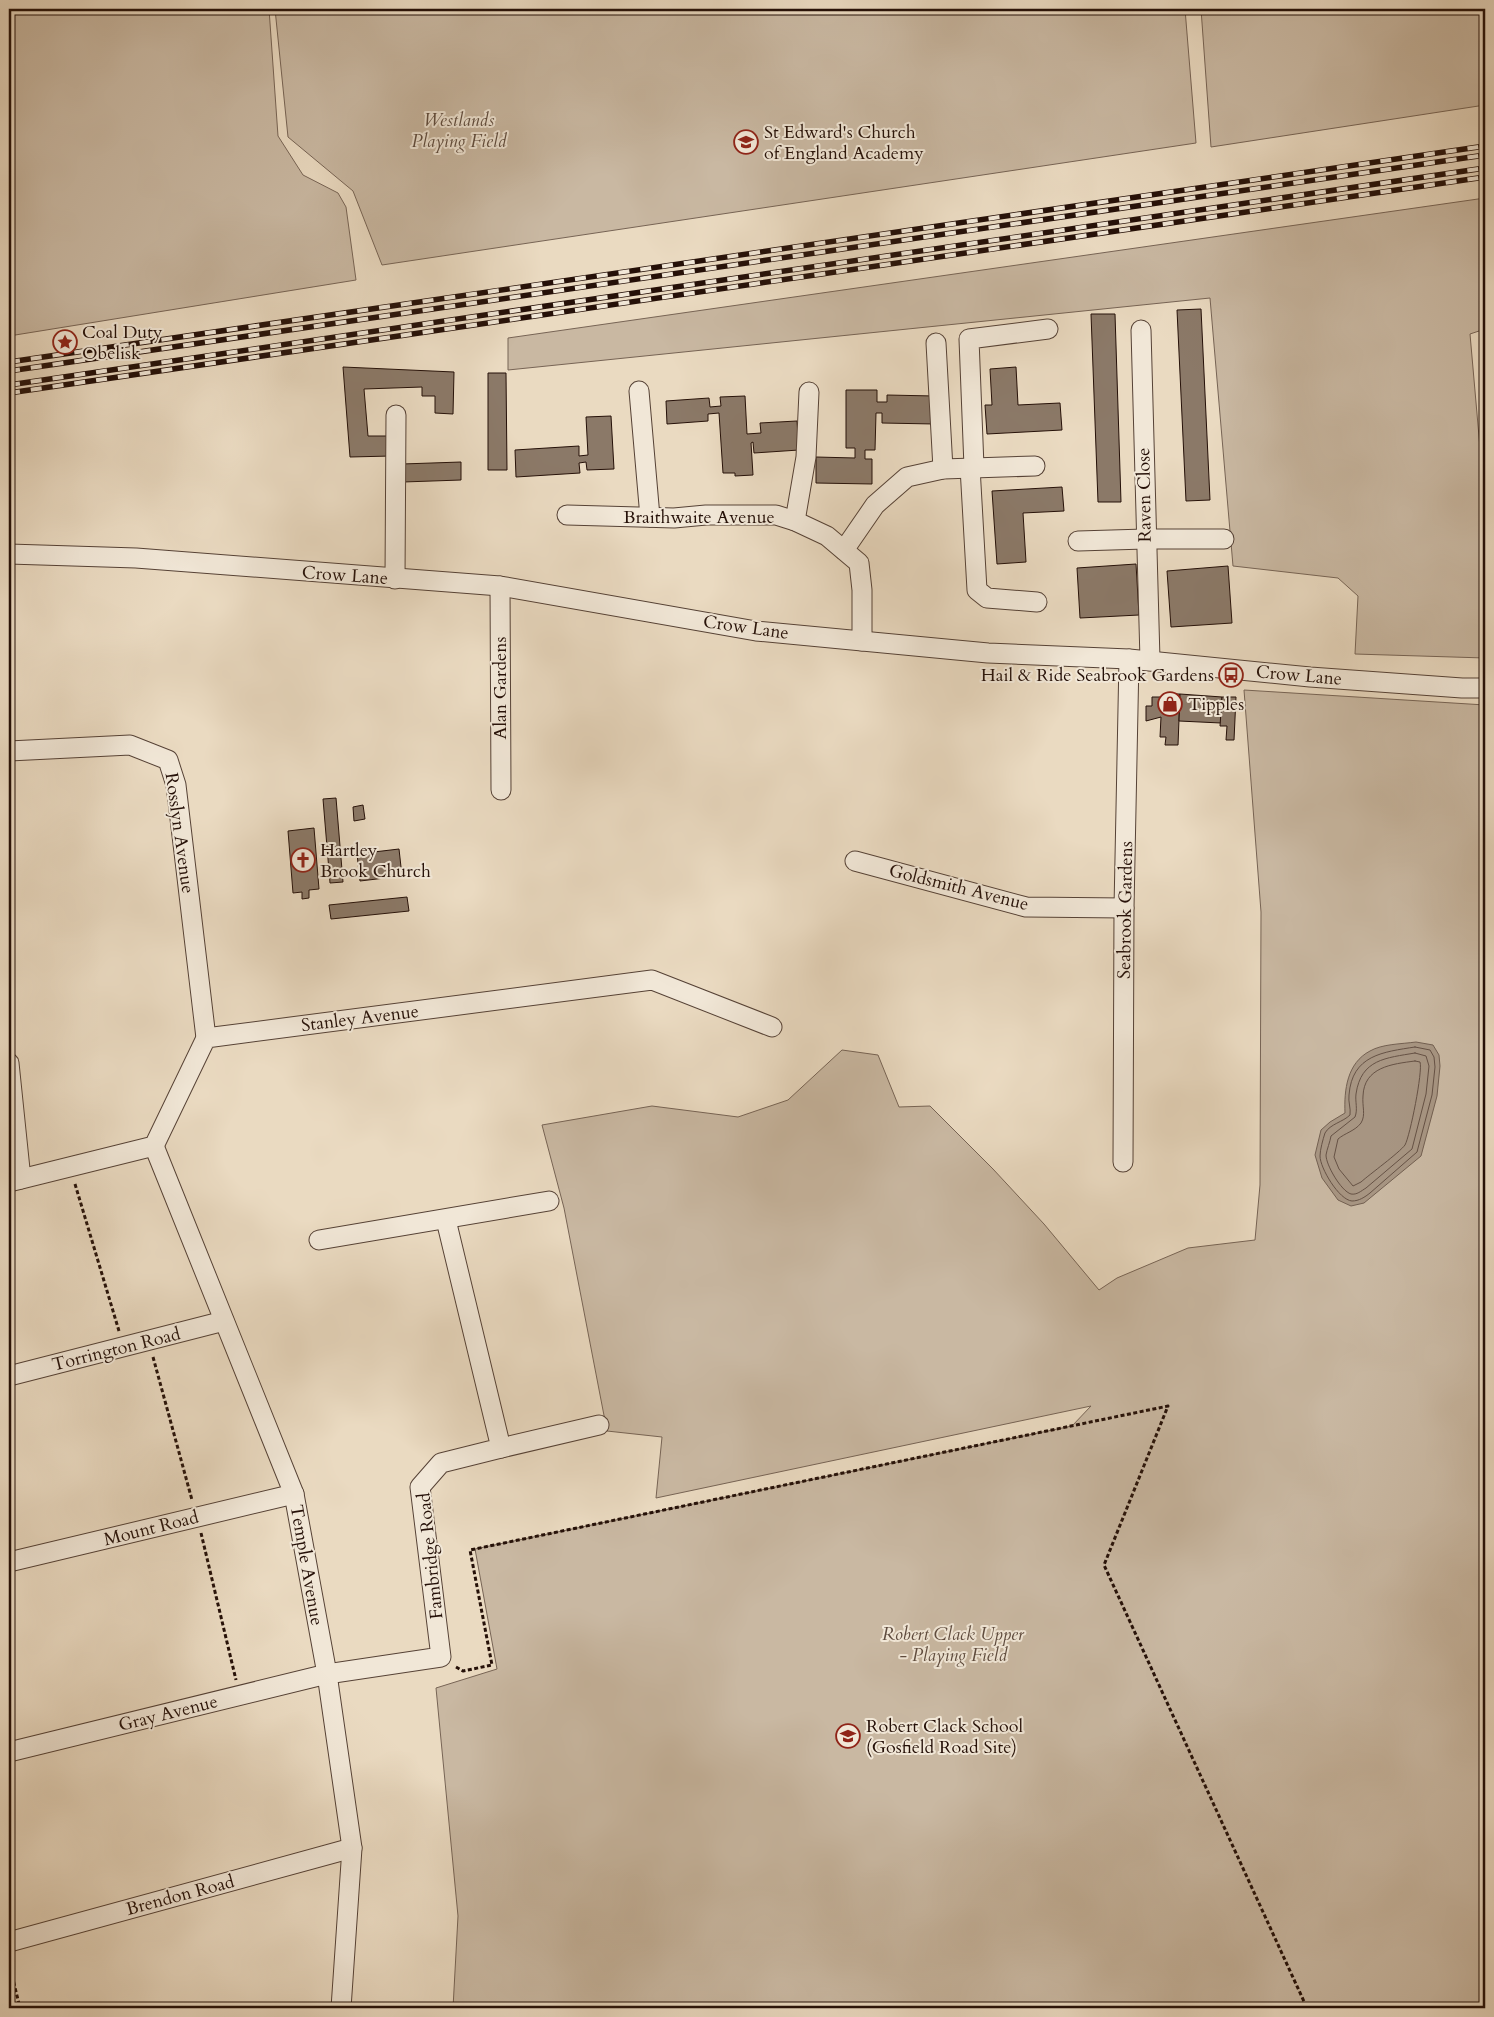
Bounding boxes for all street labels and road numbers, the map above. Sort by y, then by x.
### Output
street label: Raven Close [1131,447,1158,543]
street label: Braithwaite Avenue [623,505,775,530]
street label: Crow Lane [301,560,389,591]
street label: Crow Lane [701,609,790,646]
street label: Alan Gardens [488,637,513,739]
street label: Crow Lane [1255,659,1343,692]
street label: Rosslyn Avenue [159,771,200,895]
street label: Seabrook Gardens [1112,841,1139,979]
street label: Goldsmith Avenue [886,858,1031,917]
street label: Stanley Avenue [300,999,420,1038]
street label: Torrington Road [49,1321,183,1378]
street label: Fambridge Road [411,1491,450,1620]
street label: Temple Avenue [284,1503,329,1627]
street label: Mount Road [101,1505,202,1552]
street label: Gray Avenue [116,1689,220,1738]
street label: Brendon Road [123,1869,237,1922]

